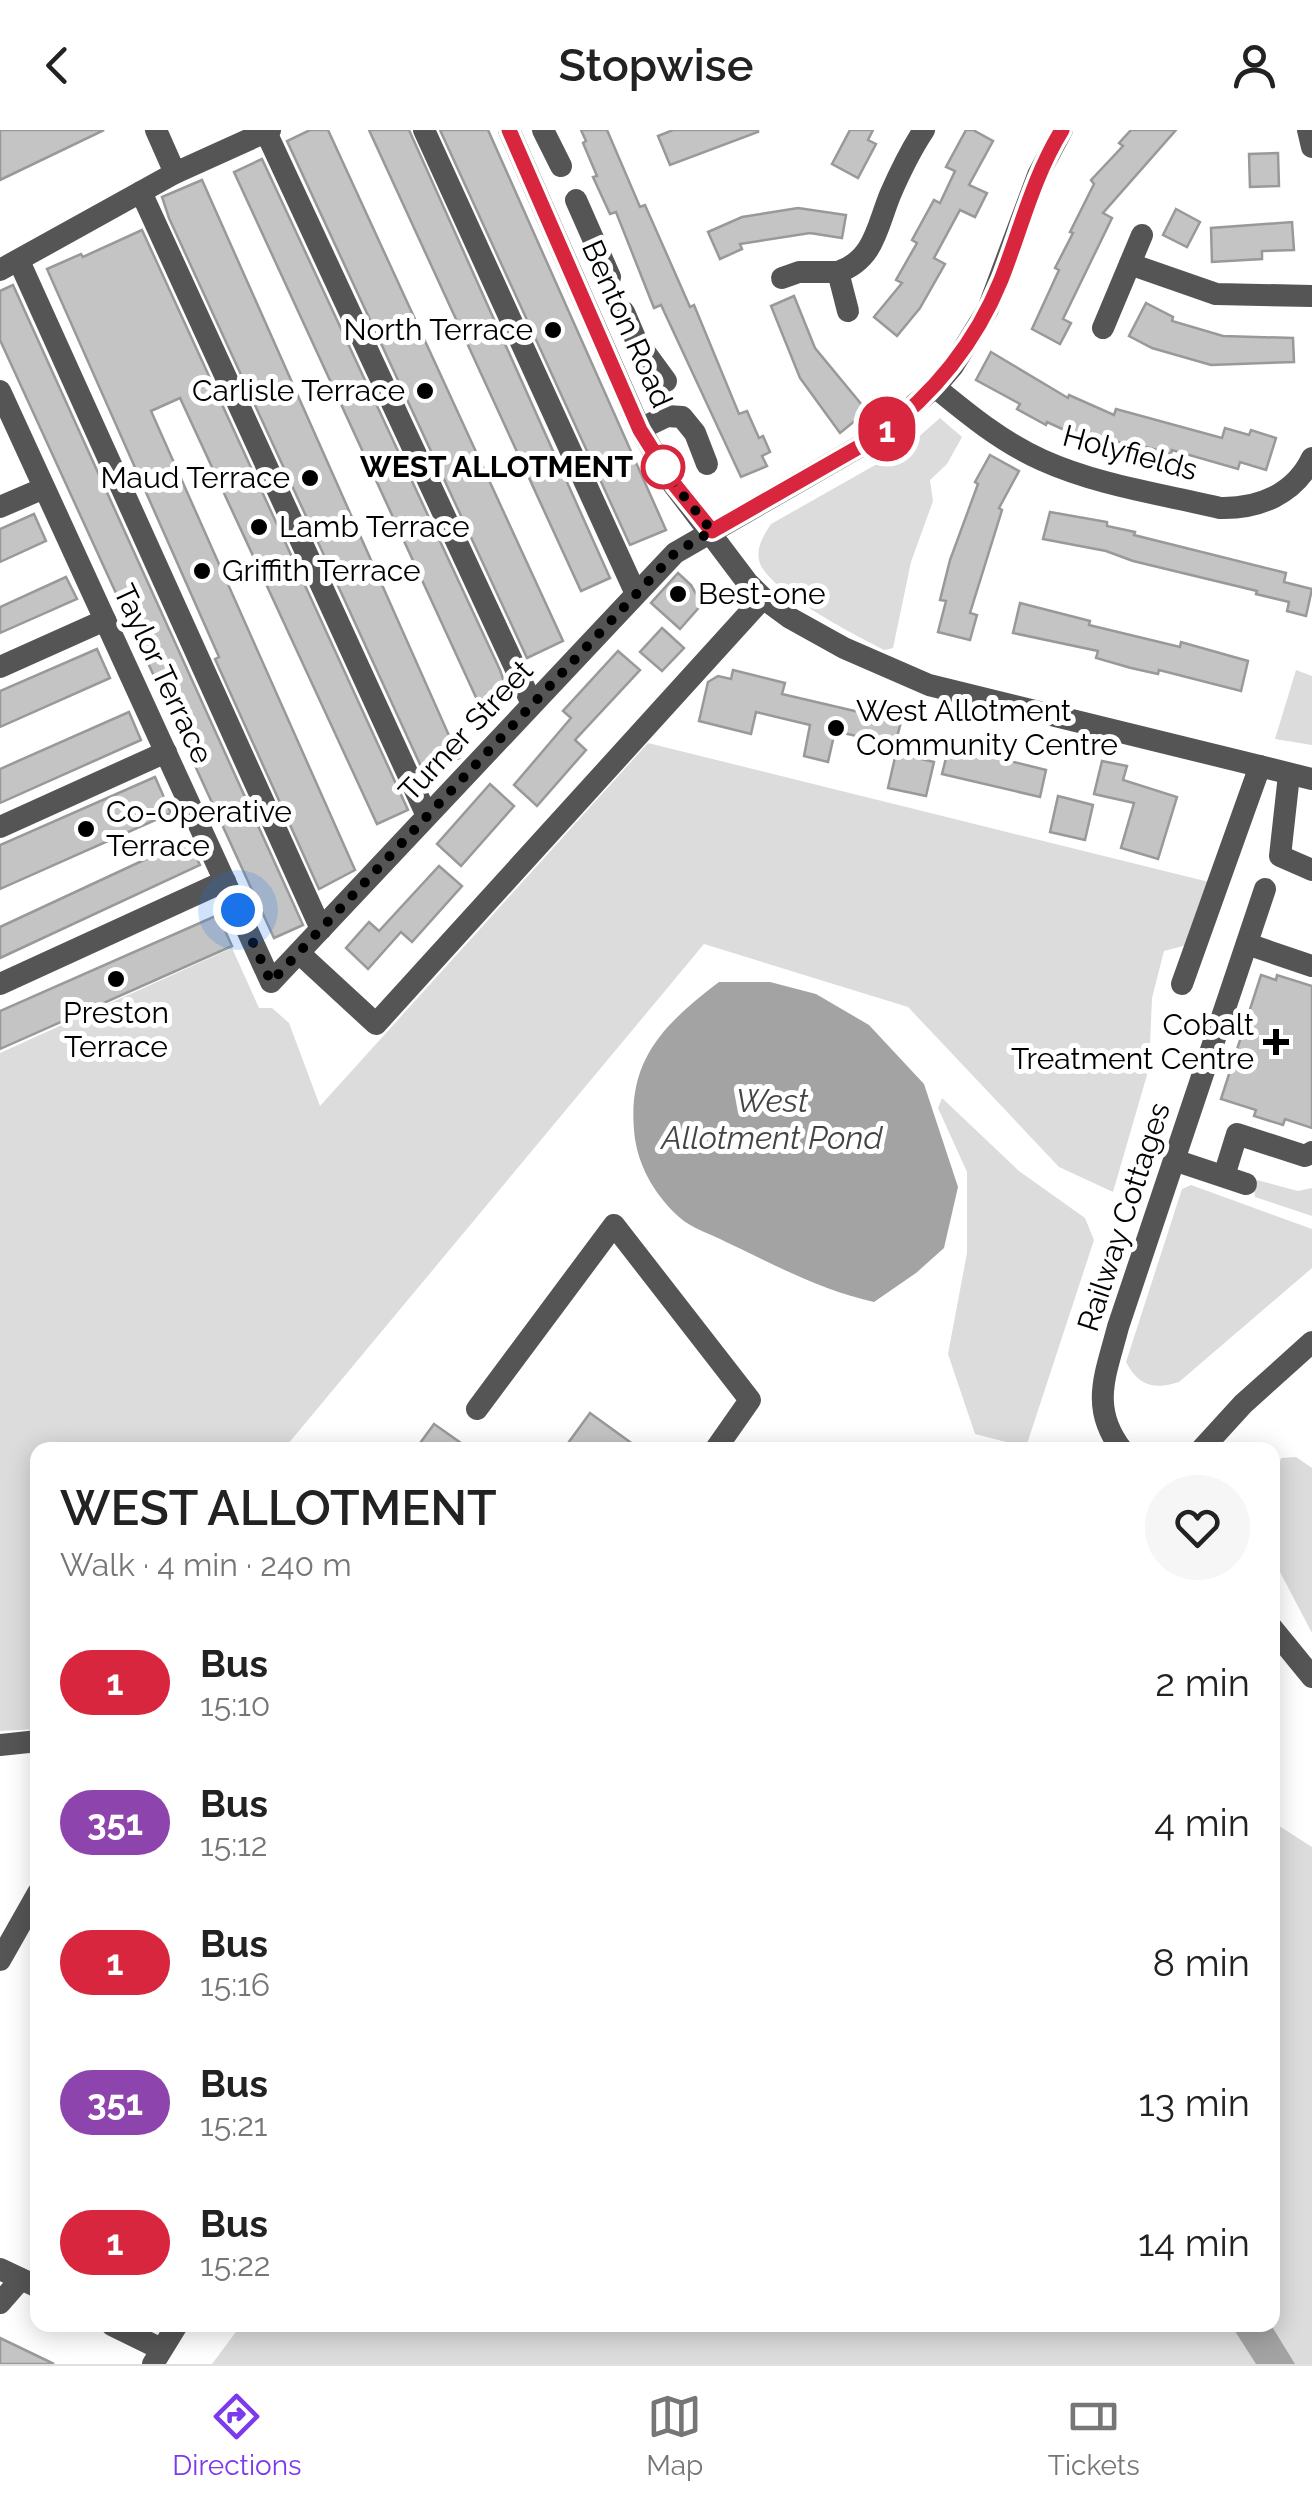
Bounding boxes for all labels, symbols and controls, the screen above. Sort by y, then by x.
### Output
icon: back [30,38,85,93]
icon: person [1227,38,1282,93]
text: Stopwise [559,39,753,92]
street label: Benton Road [575,235,680,413]
place label: North Terrace [344,312,533,347]
marker: North Terrace [542,319,564,341]
place label: Carlisle Terrace [192,373,405,408]
marker: Carlisle Terrace [414,380,436,402]
line badge: 1 [854,396,920,462]
text: 1 [878,409,896,450]
street label: Holyfields [1059,418,1201,487]
marker: WEST ALLOTMENT [642,446,684,488]
place label: WEST ALLOTMENT [360,449,633,484]
place label: Maud Terrace [100,460,290,495]
marker: Maud Terrace [299,467,321,489]
place label: Lamb Terrace [279,509,470,544]
marker: Lamb Terrace [248,516,270,538]
place label: Griffith Terrace [222,553,421,588]
marker: Griffith Terrace [191,560,213,582]
place label: Best-one [698,576,826,611]
street label: Taylor Terrace [107,579,220,769]
marker: Best-one [667,583,689,605]
street label: Turner Street [391,653,540,808]
place label: West Allotment Community Centre [856,693,1118,762]
marker: West Allotment Community Centre [825,717,847,739]
place label: Co-Operative Terrace [106,794,292,863]
marker: Co-Operative Terrace [75,818,97,840]
your location [213,885,263,935]
marker: Preston Terrace [105,968,127,990]
place label: Preston Terrace [63,995,169,1064]
place label: Cobalt Treatment Centre [1011,1007,1254,1076]
marker: Cobalt Treatment Centre [1263,1029,1289,1055]
water label: West Allotment Pond [659,1082,883,1156]
street label: Railway Cottages [1070,1098,1177,1336]
button: heart [1145,1475,1250,1580]
text: WEST ALLOTMENT [60,1480,497,1536]
text: Walk · 4 min · 240 m [60,1546,352,1583]
text: Bus [200,1641,268,1686]
text: 2 min [1155,1660,1250,1705]
text: 1 [106,1662,124,1703]
text: 15:10 [200,1686,270,1723]
text: Bus [200,1781,268,1826]
text: 4 min [1154,1800,1250,1845]
text: 351 [87,1802,143,1843]
text: 15:12 [200,1826,268,1863]
text: Bus [200,1921,268,1966]
text: 8 min [1152,1940,1250,1985]
text: 1 [106,1942,124,1983]
text: 15:16 [200,1966,270,2003]
text: Bus [200,2061,268,2106]
text: 13 min [1138,2080,1250,2125]
text: 351 [87,2082,143,2123]
text: 15:21 [200,2106,268,2143]
text: Bus [200,2201,268,2246]
text: 14 min [1138,2220,1250,2265]
text: 1 [106,2222,124,2263]
text: 15:22 [200,2246,271,2283]
tab: Directions [172,2389,302,2482]
tab: Map [646,2389,703,2482]
tab: Tickets [1048,2389,1140,2482]

